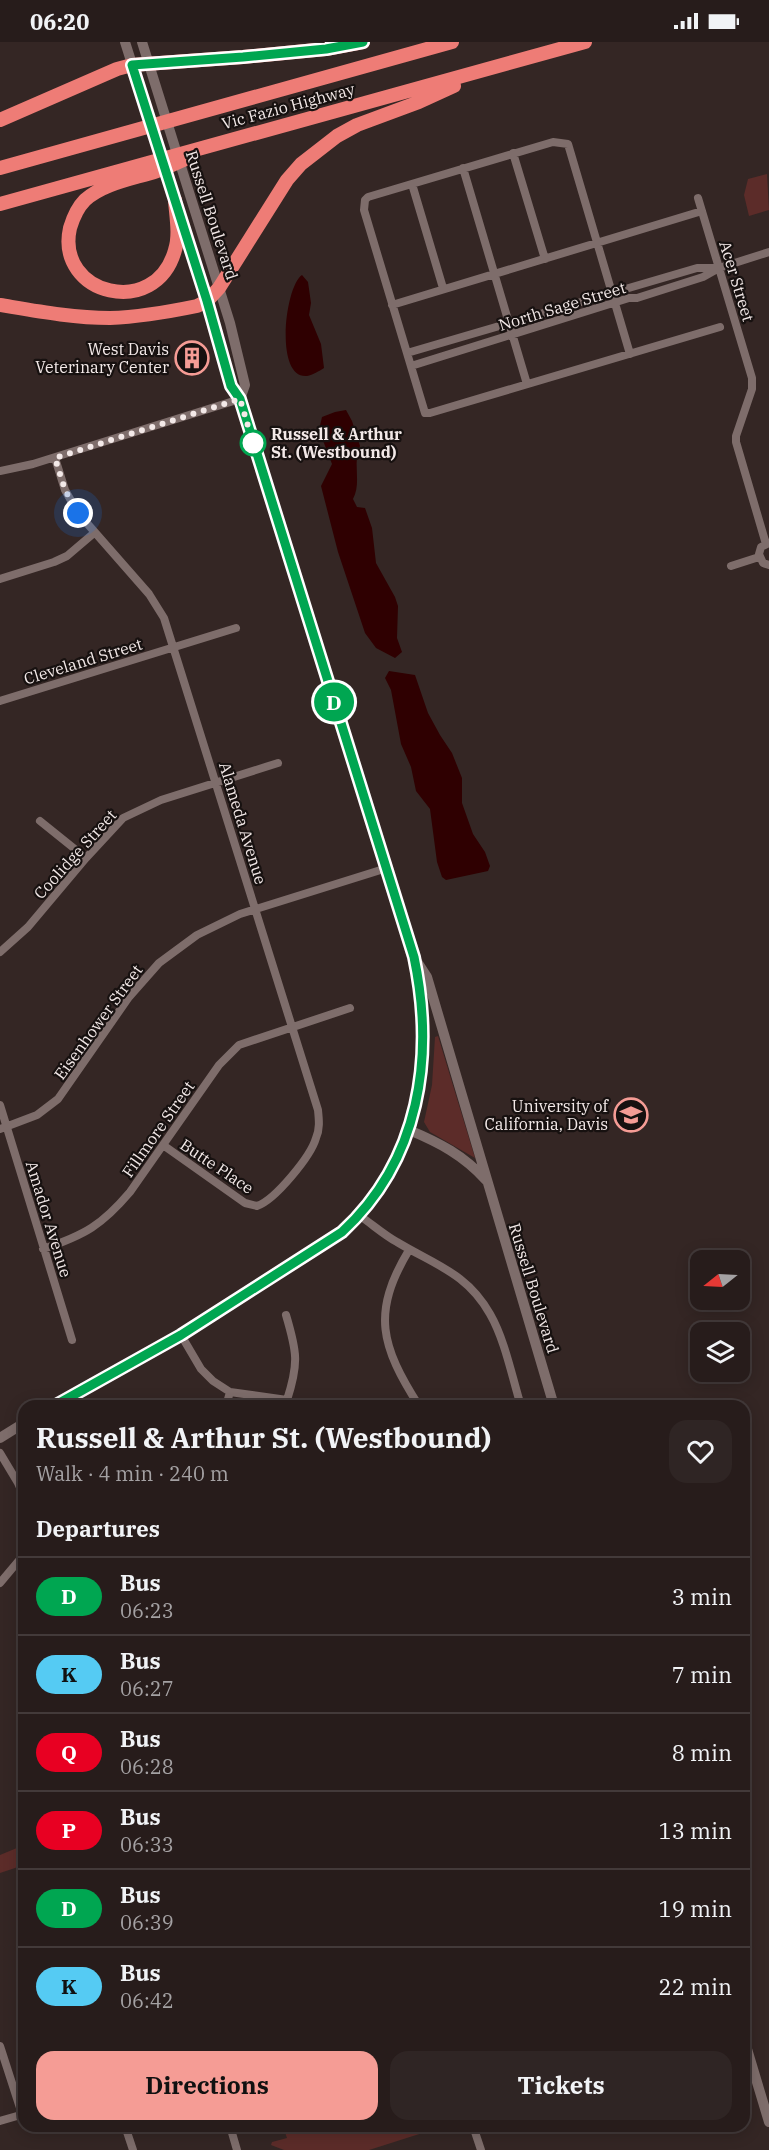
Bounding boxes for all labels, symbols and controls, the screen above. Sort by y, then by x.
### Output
text: 06:20 [30,7,89,36]
street label: Vic Fazio Highway [219,79,357,133]
street label: Russell Boulevard [182,148,242,282]
street label: Acer Street [715,238,759,324]
street label: North Sage Street [496,277,628,335]
place label: West Davis Veterinary Center [35,339,169,377]
building icon: West Davis Veterinary Center [174,340,210,376]
place label: Russell & Arthur St. (Westbound) [271,424,402,462]
marker: Russell & Arthur St. (Westbound) [240,430,266,456]
your location [63,498,93,528]
street label: Cleveland Street [21,633,145,689]
line badge: D [314,682,354,722]
text: D [326,688,342,716]
street label: Alameda Avenue [215,759,271,887]
street label: Coolidge Street [29,805,121,903]
street label: Eisenhower Street [50,960,147,1083]
street label: Fillmore Street [117,1077,199,1181]
place label: University of California, Davis [484,1096,610,1134]
school or university icon: University of California, Davis [613,1097,649,1133]
street label: Butte Place [177,1134,257,1198]
street label: Amador Avenue [22,1158,76,1280]
street label: Russell Boulevard [505,1221,563,1356]
north arrow [690,1250,750,1310]
map controls [690,1250,750,1382]
button: layers [690,1322,750,1382]
text: Russell & Arthur St. (Westbound) [36,1419,491,1456]
button: heart [669,1420,732,1483]
text: Walk · 4 min · 240 m [36,1460,229,1487]
text: Departures [36,1514,160,1543]
text: Bus [120,1568,161,1597]
text: D [61,1582,77,1610]
text: 3 min [672,1582,732,1611]
text: 06:23 [120,1597,174,1624]
text: Bus [120,1646,161,1675]
text: K [61,1660,77,1688]
text: 7 min [672,1660,732,1689]
text: 06:27 [120,1675,174,1702]
text: Bus [120,1724,161,1753]
text: Q [61,1738,77,1766]
text: 8 min [672,1738,732,1767]
text: 06:28 [120,1753,174,1780]
text: Bus [120,1802,161,1831]
text: P [62,1816,76,1844]
text: 13 min [659,1816,732,1845]
text: 06:33 [120,1831,174,1858]
text: Bus [120,1880,161,1909]
text: D [61,1894,77,1922]
text: 19 min [659,1894,732,1923]
text: 06:39 [120,1909,174,1936]
text: Bus [120,1958,161,1987]
text: K [61,1972,77,2000]
text: 22 min [659,1972,732,2001]
text: 06:42 [120,1987,174,2014]
button: Directions [36,2051,378,2120]
button: Tickets [390,2051,732,2120]

